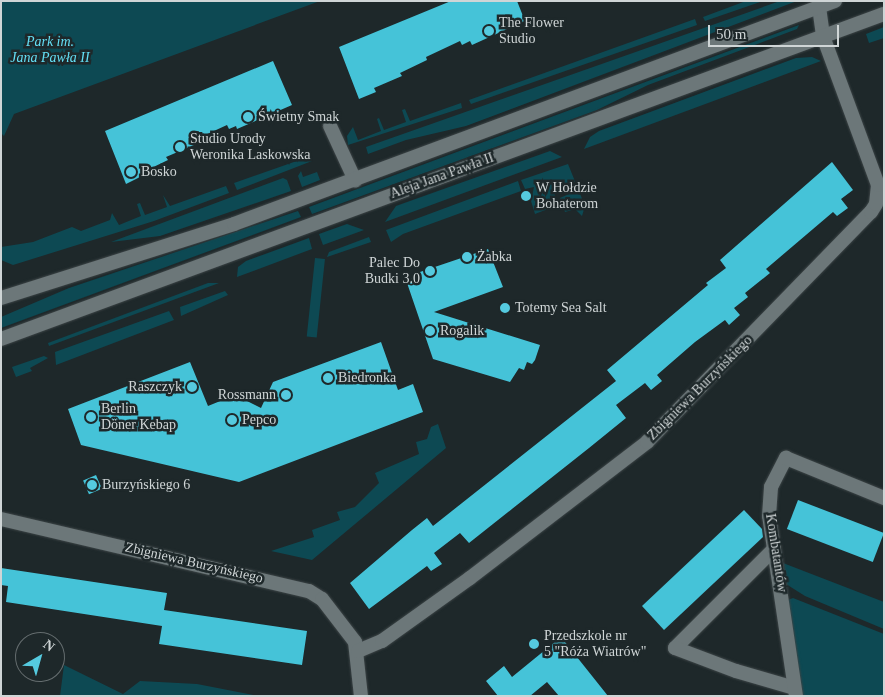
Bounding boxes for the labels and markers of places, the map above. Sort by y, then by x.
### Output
place label: The Flower Studio [499,15,564,48]
marker: The Flower Studio [483,25,495,37]
place label: Świetny Smak [258,109,339,125]
marker: Świetny Smak [242,111,254,123]
place label: Studio Urody Weronika Laskowska [190,131,311,164]
marker: Studio Urody Weronika Laskowska [174,141,186,153]
place label: Bosko [141,164,177,180]
marker: Bosko [125,166,137,178]
place label: W Hołdzie Bohaterom [536,180,598,212]
marker: W Hołdzie Bohaterom [520,190,532,202]
place label: Żabka [477,249,512,265]
marker: Żabka [461,251,473,263]
place label: Palec Do Budki 3.0 [365,255,420,288]
marker: Palec Do Budki 3.0 [424,265,436,277]
place label: Totemy Sea Salt [515,300,607,316]
marker: Totemy Sea Salt [499,302,511,314]
place label: Rogalik [440,323,484,339]
marker: Rogalik [424,325,436,337]
place label: Biedronka [338,370,396,386]
marker: Biedronka [322,372,334,384]
place label: Raszczyk [128,379,182,395]
marker: Raszczyk [186,381,198,393]
place label: Rossmann [218,387,276,403]
marker: Rossmann [280,389,292,401]
place label: Berlin Döner Kebap [101,401,176,434]
marker: Berlin Döner Kebap [85,411,97,423]
place label: Pepco [242,412,276,428]
marker: Pepco [226,414,238,426]
place label: Burzyńskiego 6 [102,477,190,493]
marker: Burzyńskiego 6 [86,479,98,491]
place label: Przedszkole nr 5 "Róża Wiatrów" [544,628,647,660]
marker: Przedszkole nr 5 "Róża Wiatrów" [528,638,540,650]

